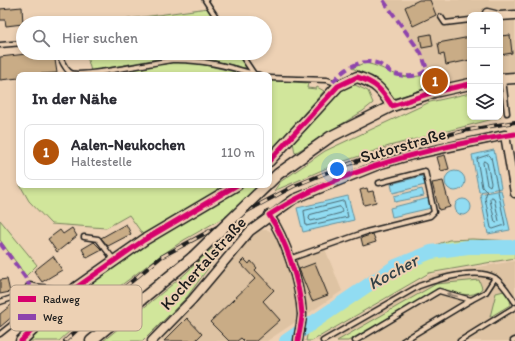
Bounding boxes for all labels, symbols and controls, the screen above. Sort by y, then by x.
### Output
map controls [467,12,503,120]
button: + [467,12,503,48]
search box [16,16,272,60]
icon: search [30,27,52,49]
text: Hier suchen [62,29,138,47]
button: − [467,48,503,84]
pin: 1 [422,66,448,96]
button: layers [467,84,503,120]
text: In der Nähe [32,88,117,108]
street label: Sutorstraße [358,123,448,167]
text: Aalen-Neukochen [71,136,185,154]
text: 1 [43,145,49,160]
text: 110 m [221,145,255,160]
text: Haltestelle [71,154,132,169]
your location [327,159,347,179]
street label: Kochertalstraße [156,212,250,314]
water label: Kocher [364,248,424,295]
legend [10,285,142,331]
one-way arrow [446,292,458,298]
text: Radweg [43,293,80,306]
text: Weg [43,311,63,324]

